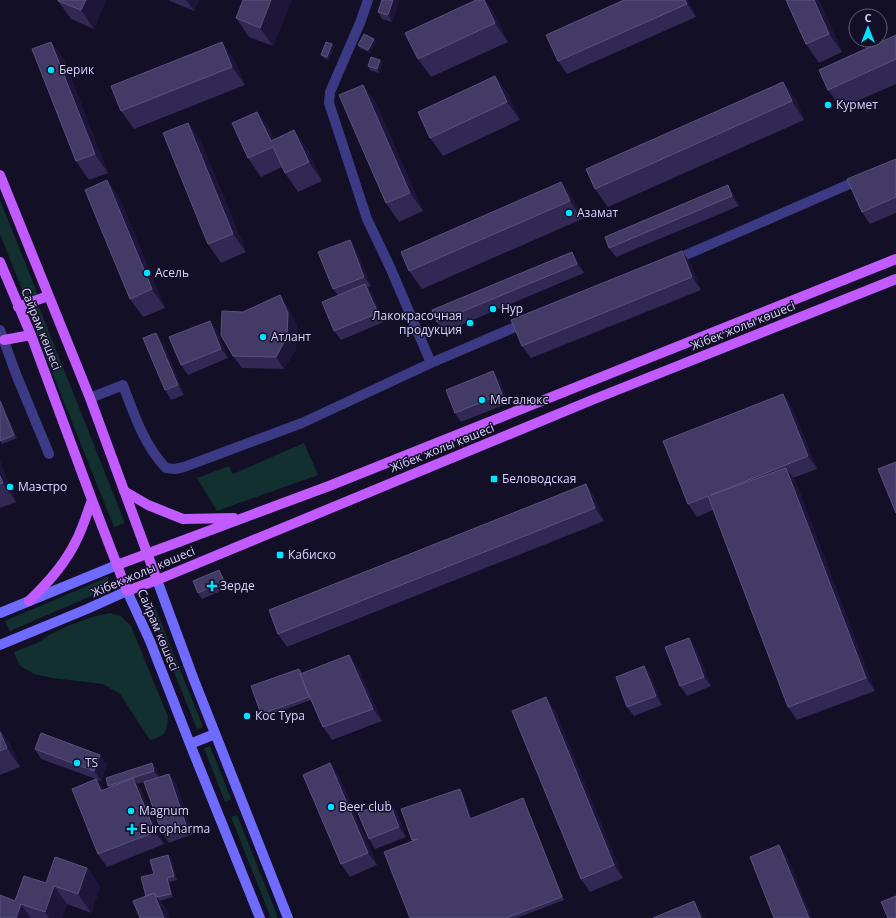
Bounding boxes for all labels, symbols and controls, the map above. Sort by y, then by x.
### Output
north arrow [848,8,888,48]
text: С [864,10,872,25]
place label: Берик [59,61,95,78]
marker: Берик [46,65,56,75]
place label: Курмет [836,96,878,113]
marker: Курмет [823,100,833,110]
place label: Азамат [577,204,619,221]
marker: Азамат [564,208,574,218]
place label: Асель [155,264,189,281]
marker: Асель [142,268,152,278]
street label: Сайрам көшесі [17,285,66,373]
street label: Жібек жолы көшесі [688,297,798,354]
place label: Нур [501,300,523,317]
marker: Нур [488,304,498,314]
place label: Лакокрасочная продукция [372,307,462,338]
marker: Лакокрасочная продукция [465,318,475,328]
place label: Атлант [271,328,311,345]
marker: Атлант [258,332,268,342]
place label: Мегалюкс [490,391,548,408]
marker: Мегалюкс [477,395,487,405]
street label: Жібек жолы көшесі [387,419,497,476]
place label: Беловодская [502,470,576,487]
marker: Беловодская [489,474,499,484]
place label: Маэстро [18,478,67,495]
marker: Маэстро [5,482,15,492]
street label: Жібек жолы көшесі [88,542,197,601]
place label: Кабиско [288,546,336,563]
marker: Кабиско [275,550,285,560]
place label: Зерде [220,577,255,594]
marker: Зерде [207,581,217,591]
street label: Сайрам көшесі [134,586,183,673]
place label: Кос Тура [255,707,305,724]
marker: Кос Тура [242,711,252,721]
place label: TS [85,754,98,771]
marker: TS [72,758,82,768]
place label: Beer club [339,798,392,815]
place label: Magnum [139,802,189,819]
marker: Beer club [326,802,336,812]
marker: Magnum [126,806,136,816]
place label: Europharma [140,820,210,837]
marker: Europharma [127,824,137,834]

